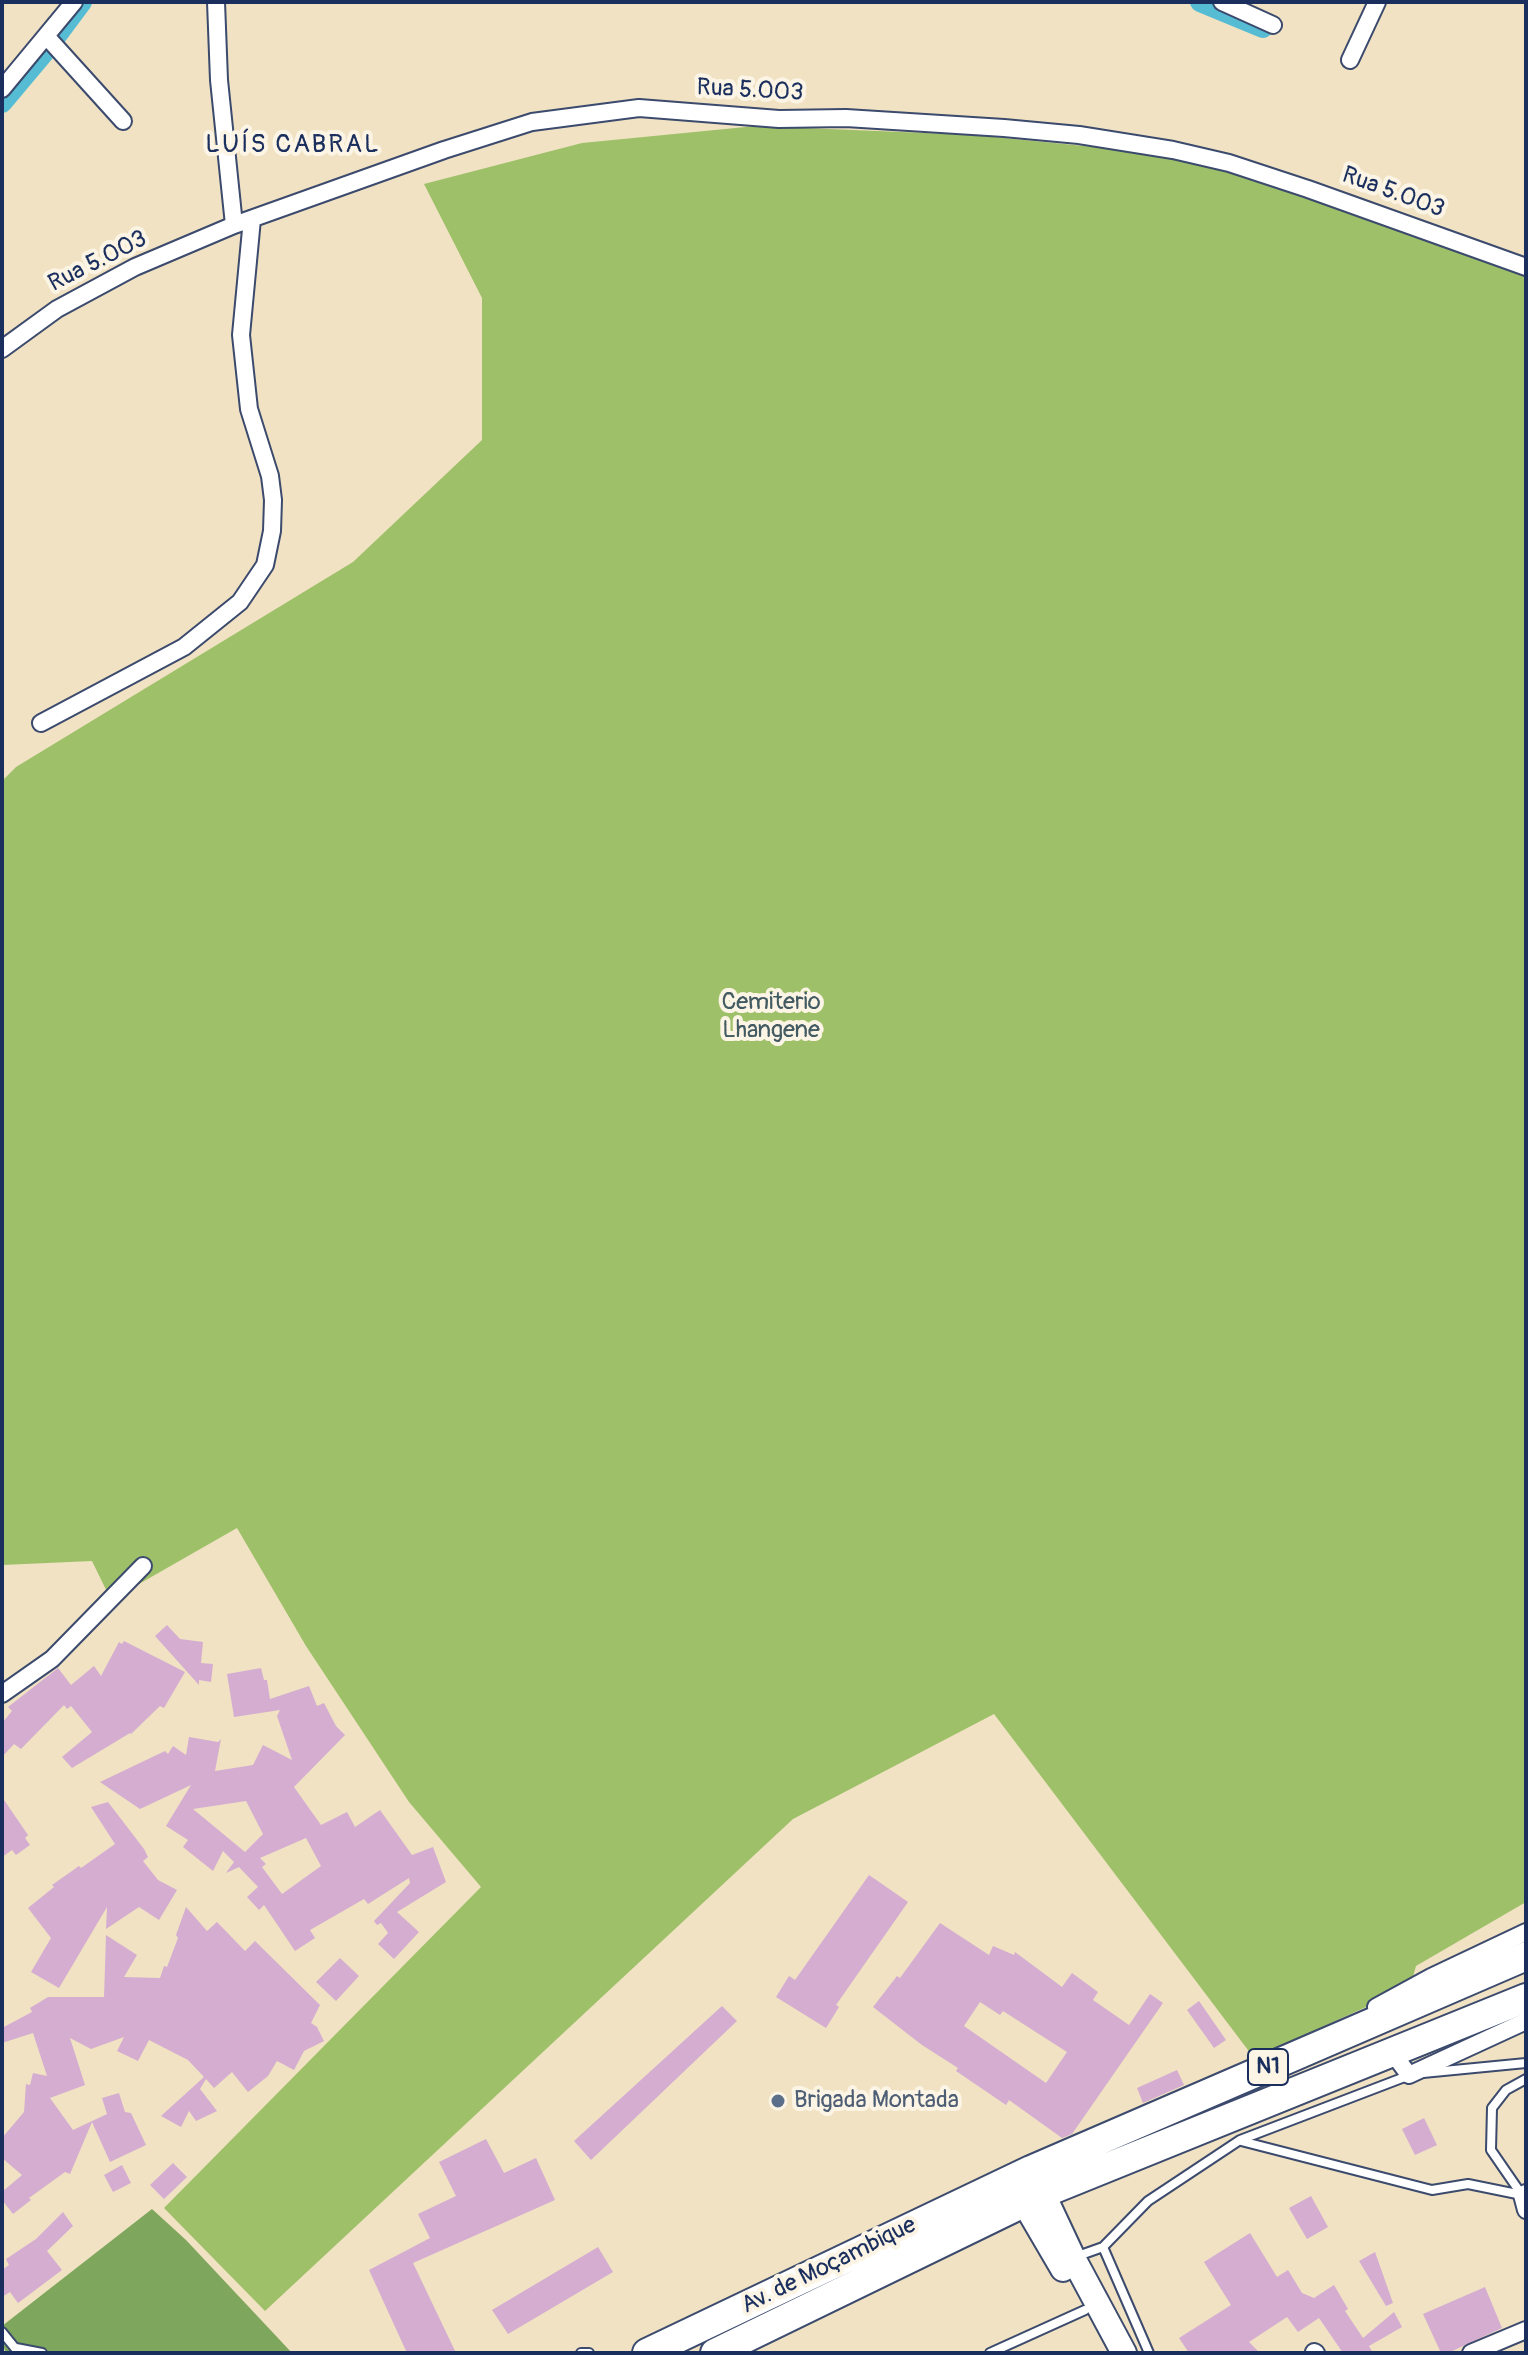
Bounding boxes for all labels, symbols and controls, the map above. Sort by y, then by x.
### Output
street label: Rua 5.003 [696,74,804,108]
district label: LUÍS CABRAL [205,129,381,161]
street label: Rua 5.003 [1338,161,1448,225]
street label: Rua 5.003 [44,225,152,299]
park label: Cemiterio Lhangene [721,989,821,1045]
road number: N1 [1248,2049,1288,2085]
place label: Brigada Montada [794,2087,959,2115]
marker: Brigada Montada [769,2092,787,2110]
street label: Av. de Moçambique [737,2211,921,2321]

